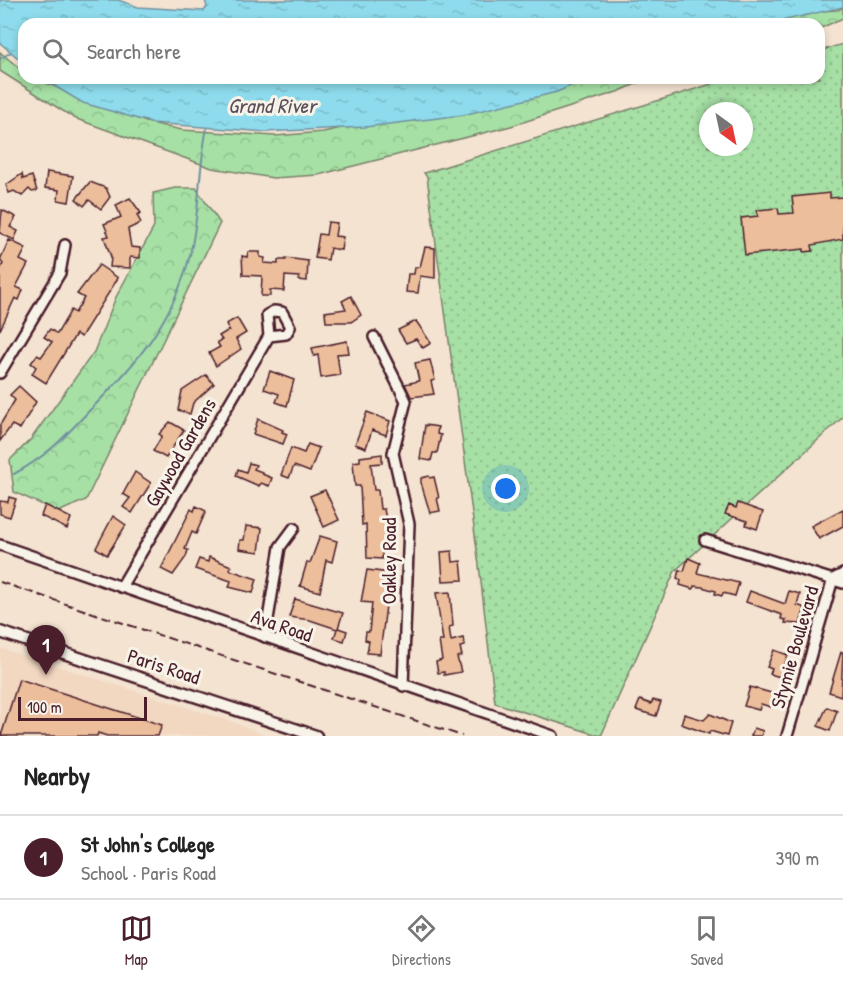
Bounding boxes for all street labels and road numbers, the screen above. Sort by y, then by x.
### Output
street label: Gaywood Gardens [138,392,222,511]
street label: Oakley Road [375,518,402,604]
street label: Stymie Boulevard [764,583,824,711]
street label: Ava Road [248,602,316,648]
street label: Paris Road [124,642,204,690]

